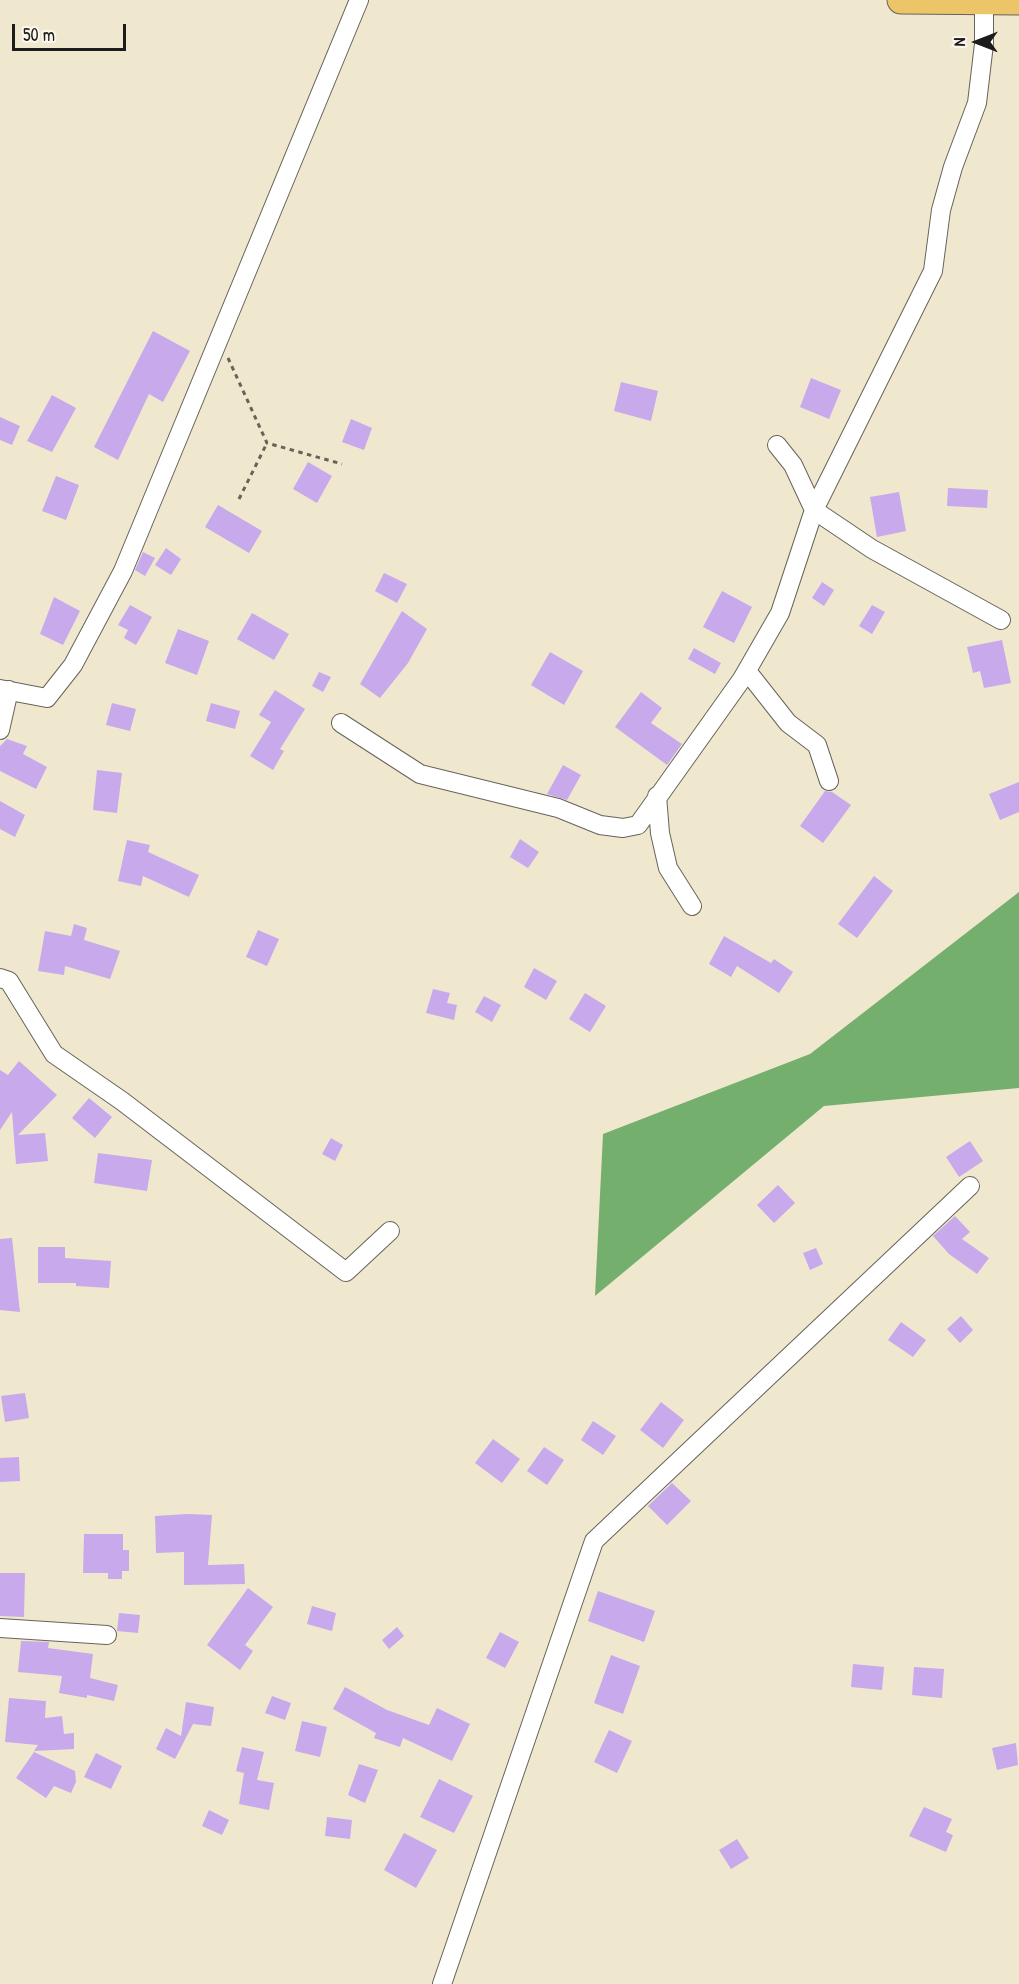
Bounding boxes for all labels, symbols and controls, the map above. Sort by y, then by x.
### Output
scale bar [15,12,129,50]
north arrow [947,12,1007,72]
text: 50 m [23,22,55,47]
text: N [948,38,970,46]

